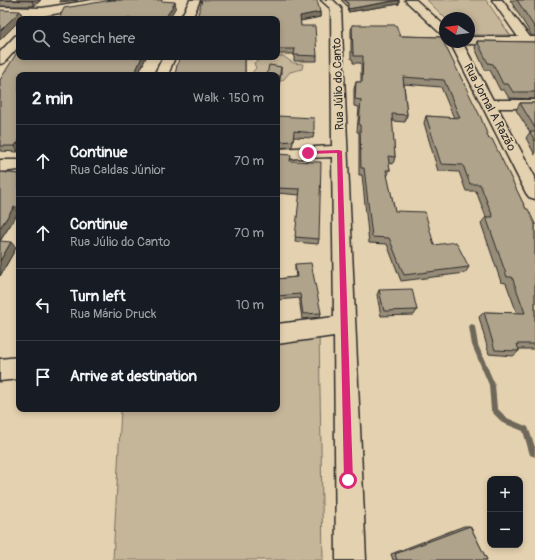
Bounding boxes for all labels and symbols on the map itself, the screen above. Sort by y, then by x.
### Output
north arrow [439,12,475,48]
street label: Rua Júlio do Canto [329,37,348,130]
street label: Rua Jornal A Razão [460,61,519,154]
route end [299,144,317,162]
route start [339,471,357,489]

